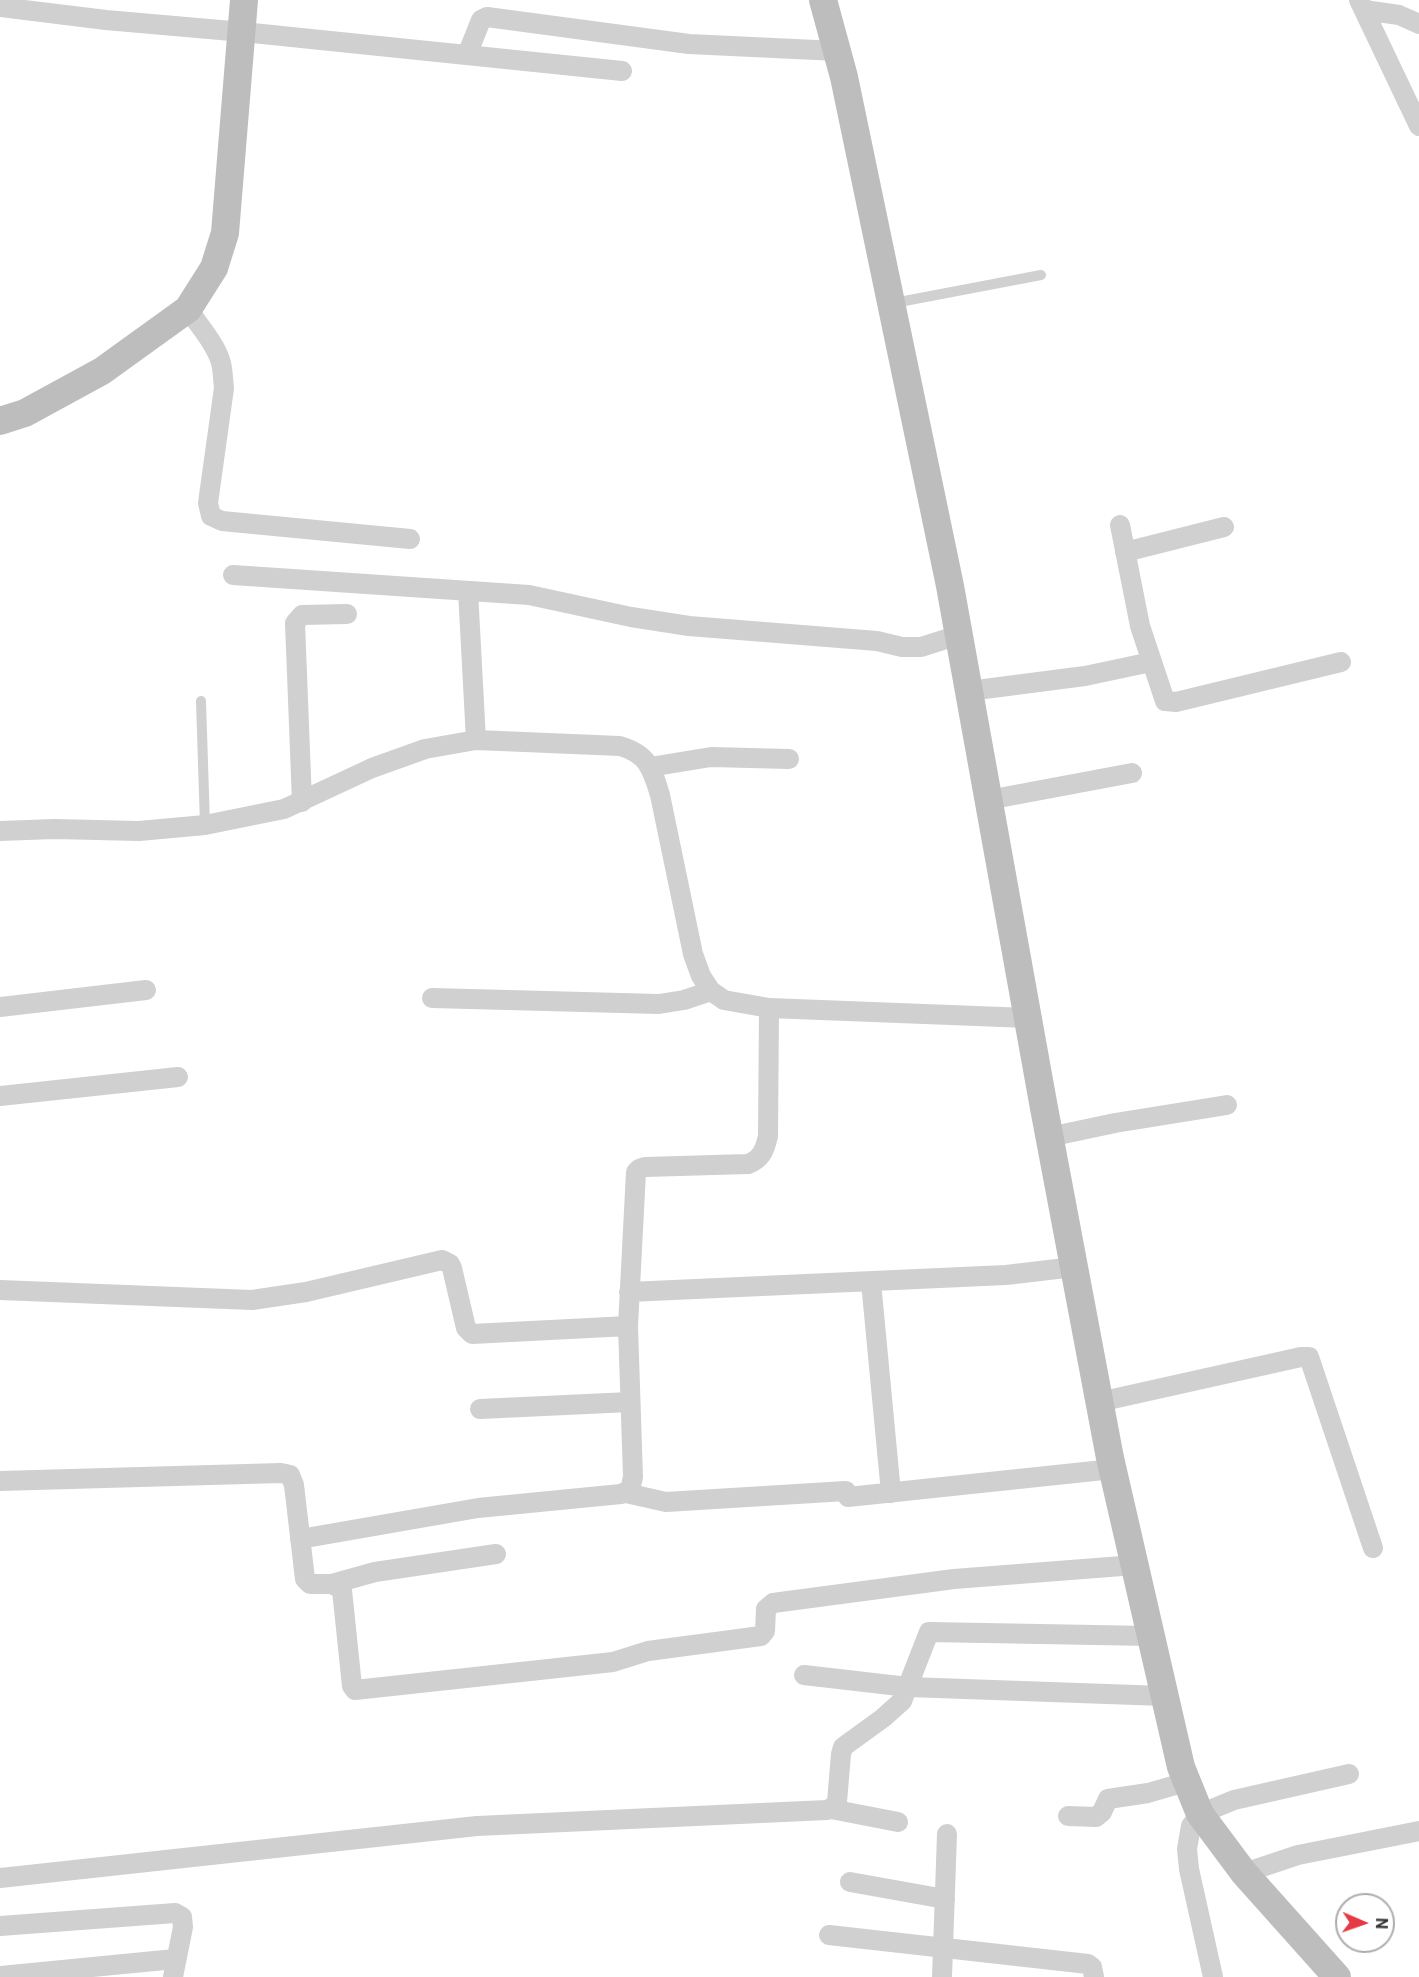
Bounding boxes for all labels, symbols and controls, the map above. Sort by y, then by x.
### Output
north arrow [1335,1893,1395,1953]
text: N [1372,1918,1391,1930]

